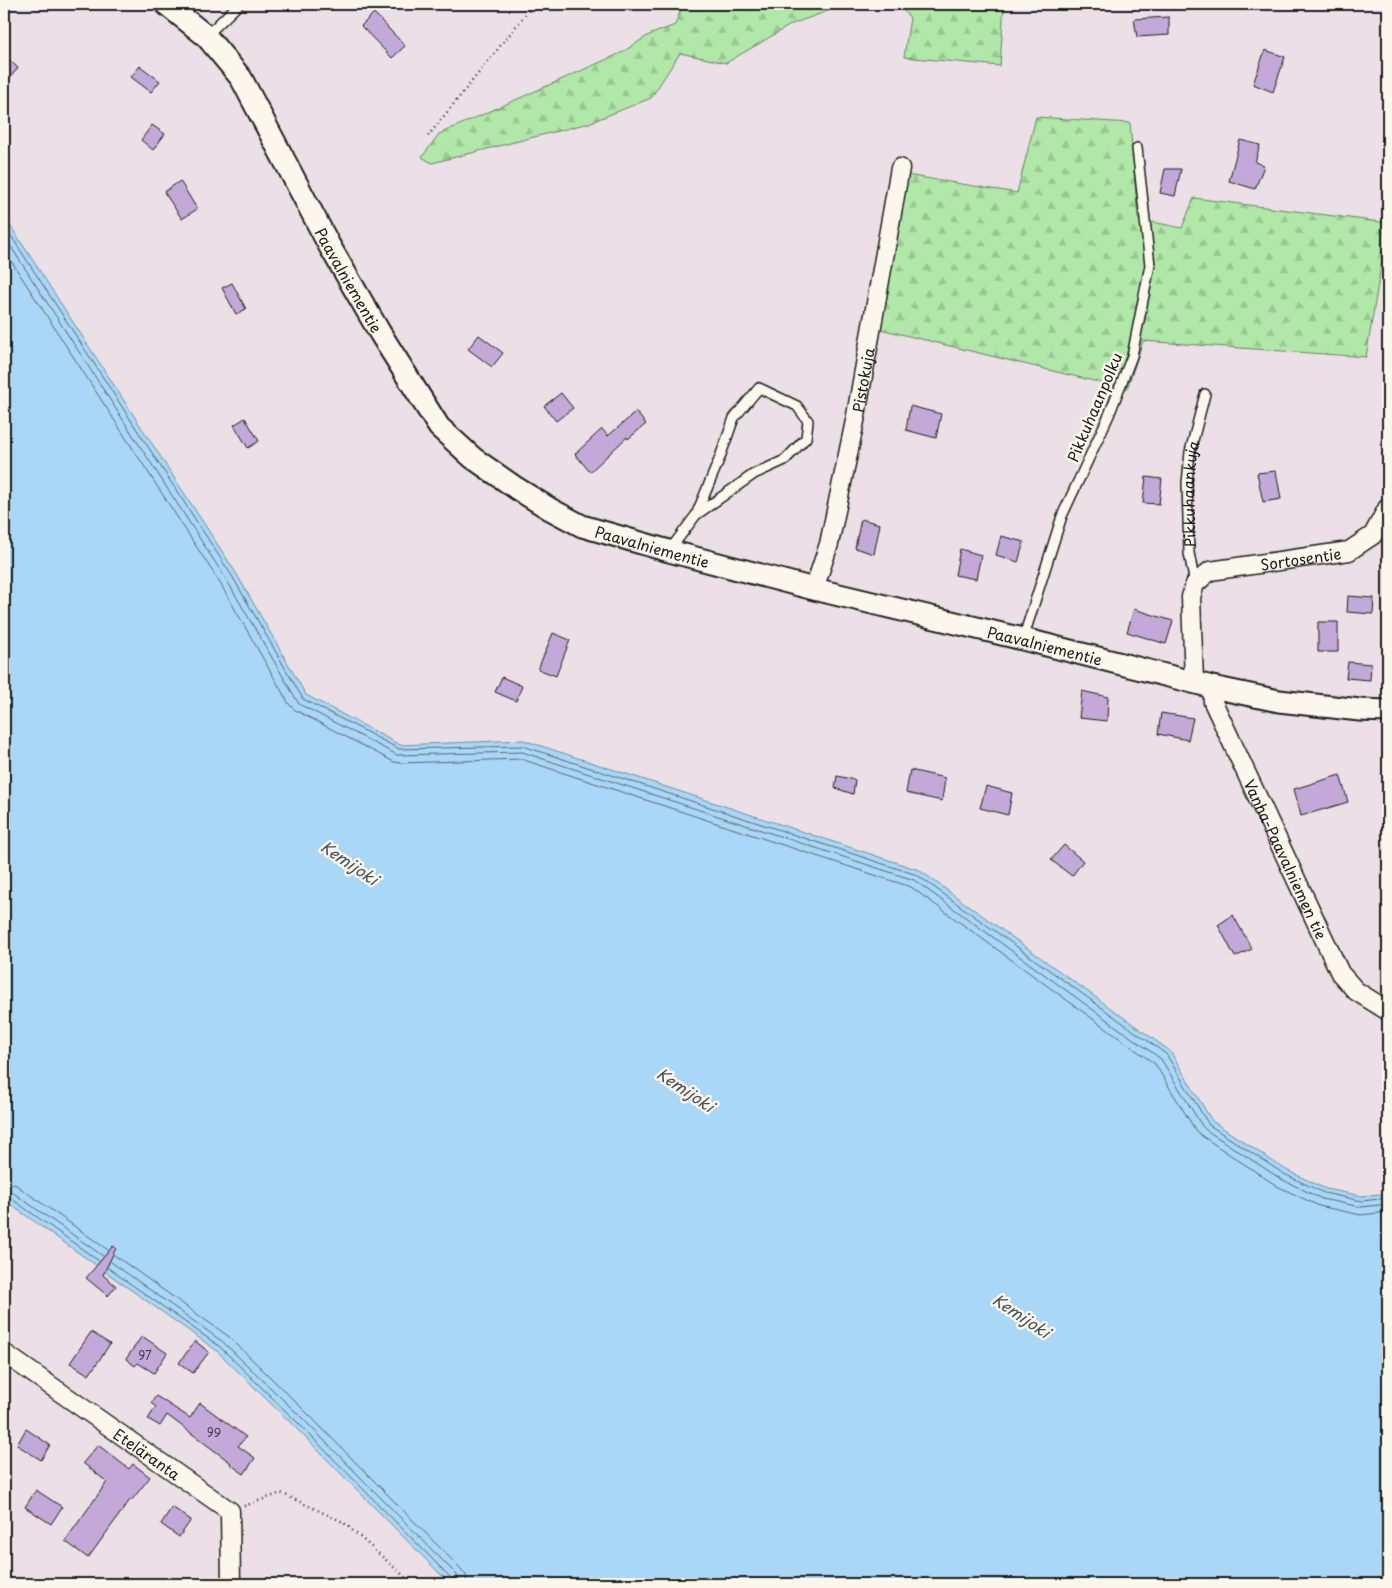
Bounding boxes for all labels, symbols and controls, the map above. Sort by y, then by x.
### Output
street label: Paavalniementie [310,223,389,337]
street label: Pistokuja [845,345,879,414]
street label: Pikkuhaanpolku [1061,349,1127,465]
street label: Pikkuhaankuja [1175,437,1204,548]
street label: Paavalniementie [592,519,712,573]
street label: Sortosentie [1259,541,1343,575]
street label: Paavalniementie [985,619,1105,670]
street label: Vanha-Paavalniemen tie [1239,775,1334,942]
water label: Kemijoki [316,834,386,891]
water label: Kemijoki [652,1061,722,1118]
water label: Kemijoki [988,1287,1058,1344]
house number: 97 [138,1346,152,1364]
street label: Eteläranta [109,1422,186,1485]
house number: 99 [207,1423,221,1441]

